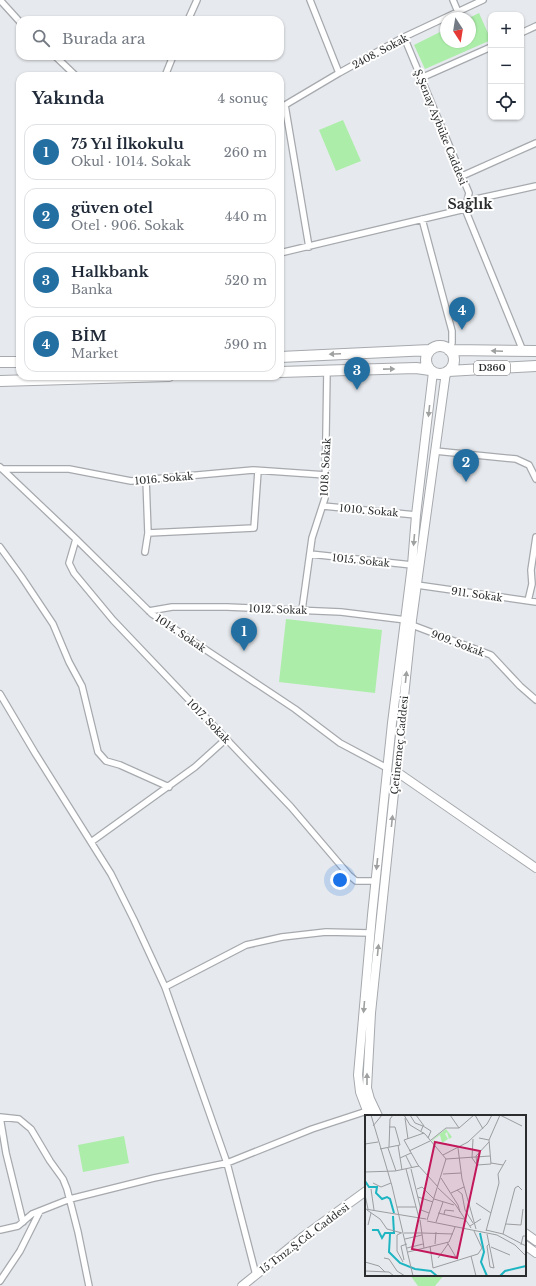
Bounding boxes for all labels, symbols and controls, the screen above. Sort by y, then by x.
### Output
north arrow [440,12,476,48]
map controls [488,12,524,120]
button: + [488,12,524,48]
search box [16,16,284,60]
icon: search [30,27,52,49]
text: Burada ara [62,29,145,48]
street label: 2408. Sokak [350,31,411,72]
button: − [488,48,524,84]
street label: Ş.Şenay Aybüke Caddesi [411,67,470,188]
button: locate [488,84,524,120]
text: Yakında [32,88,104,109]
text: 4 sonuç [218,90,268,107]
text: 75 Yıl İlkokulu [71,134,184,153]
text: 1 [43,144,49,161]
text: 260 m [224,144,267,161]
text: Okul · 1014. Sokak [71,153,191,170]
district label: Sağlık [447,195,493,213]
text: güven otel [71,198,153,217]
text: 2 [42,208,50,225]
text: 440 m [225,208,267,225]
text: Otel · 906. Sokak [71,217,184,234]
text: Halkbank [71,262,149,281]
text: 3 [42,272,50,289]
text: 520 m [225,272,267,289]
text: Banka [71,281,112,298]
pin: 4 [449,297,475,330]
text: BİM [71,326,107,345]
text: 4 [42,336,50,353]
text: 590 m [224,336,267,353]
text: Market [71,345,118,362]
one-way arrow [491,347,503,354]
one-way arrow [328,351,341,357]
pin: 3 [344,357,370,390]
road number: D360 [474,361,510,375]
one-way arrow [383,366,396,372]
one-way arrow [426,405,432,417]
street label: 1018. Sokak [317,437,334,497]
pin: 2 [453,449,479,482]
street label: 1016. Sokak [134,469,195,488]
street label: 1010. Sokak [339,501,400,520]
one-way arrow [411,534,418,546]
street label: 1015. Sokak [331,551,391,570]
street label: 911. Sokak [450,584,504,605]
street label: 1012. Sokak [248,602,308,617]
street label: 1014. Sokak [153,612,209,656]
pin: 1 [231,618,257,651]
street label: 909. Sokak [429,627,487,660]
one-way arrow [403,671,410,683]
street label: Çetinemeç Caddesi [388,695,411,795]
street label: 1017. Sokak [184,696,234,747]
one-way arrow [388,815,395,827]
one-way arrow [374,857,380,870]
your location [330,870,350,890]
one-way arrow [375,944,381,956]
one-way arrow [360,1001,367,1013]
one-way arrow [364,1072,370,1085]
inset map [365,1115,526,1276]
street label: 15 Tmz.Ş.Cd. Caddesi [257,1200,352,1276]

